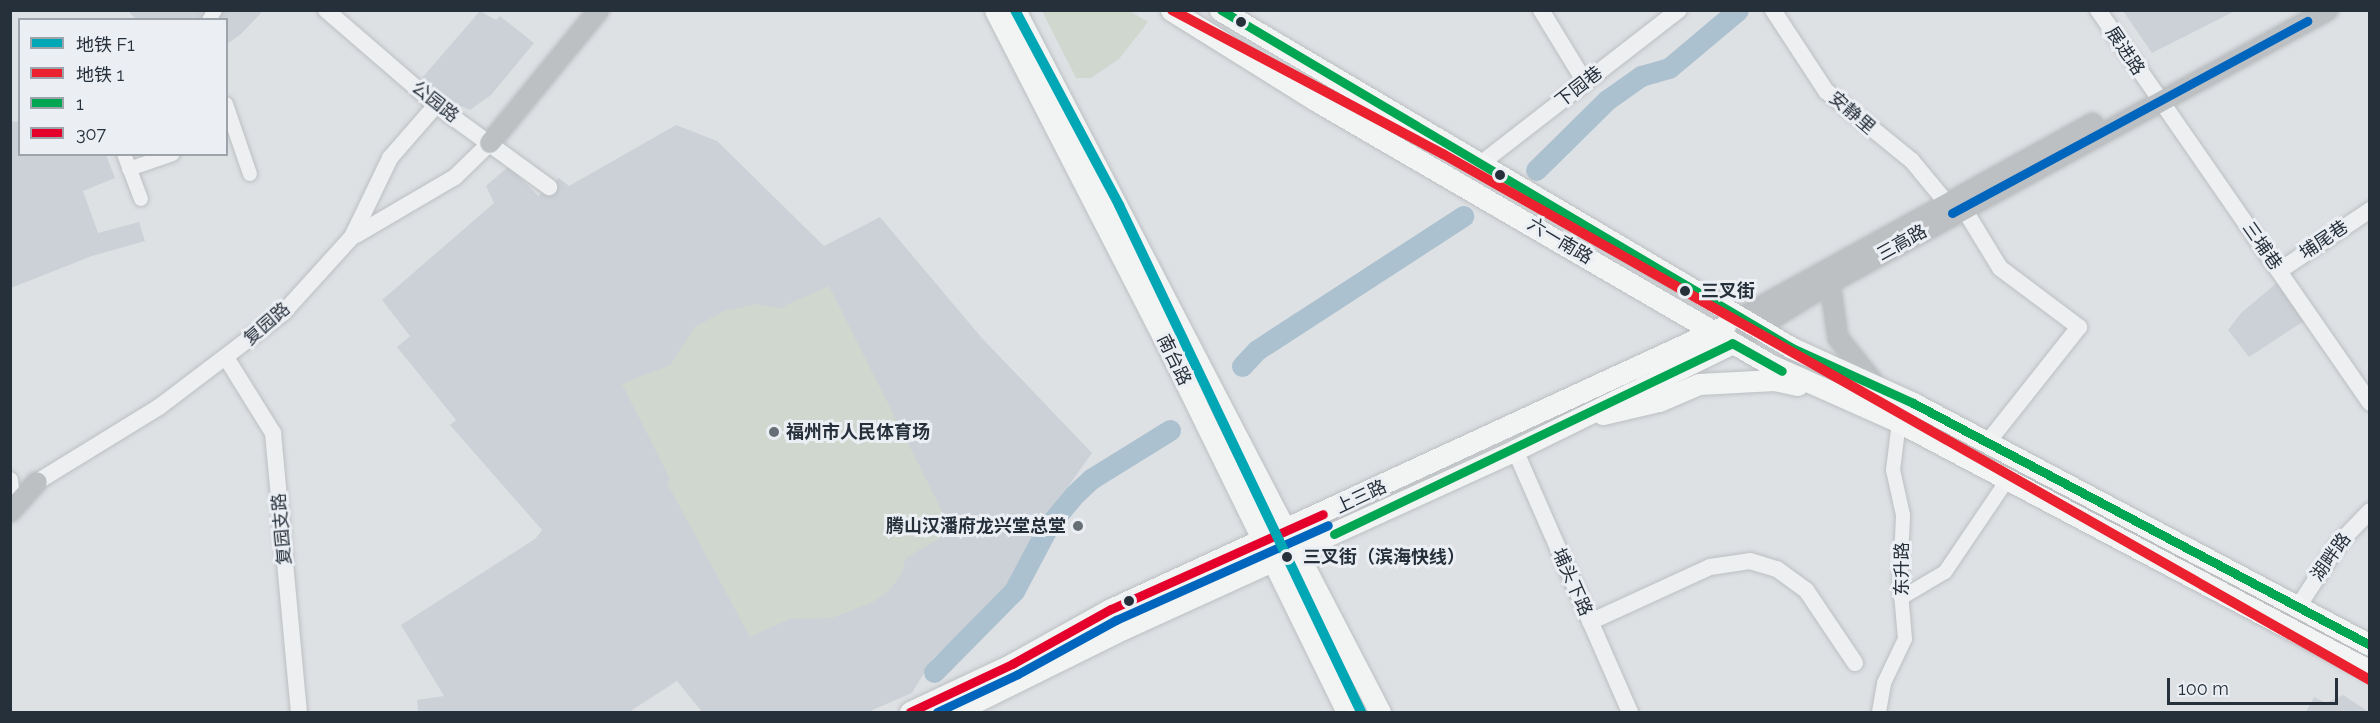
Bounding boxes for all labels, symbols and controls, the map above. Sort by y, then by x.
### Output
unlabelled marker [1235,16,1247,28]
legend [18,18,228,156]
street label: 展进路 [2101,23,2149,79]
text: 地铁 F1 [76,34,135,55]
street label: 下园巷 [1551,62,1607,112]
text: 地铁 1 [76,64,124,85]
street label: 公园路 [407,77,463,127]
street label: 安静里 [1825,87,1879,139]
text: 1 [76,93,84,114]
text: 307 [76,123,106,144]
unlabelled marker [1494,169,1506,181]
street label: 六一南路 [1524,213,1596,269]
street label: 埔尾巷 [2296,216,2352,264]
street label: 三埔巷 [2238,218,2286,274]
street label: 三高路 [1873,220,1931,266]
marker: 三叉街 [1674,280,1696,302]
place label: 三叉街 [1701,280,1755,302]
street label: 复园路 [240,298,294,350]
street label: 南台路 [1152,331,1196,389]
place label: 福州市人民体育场 [786,421,930,443]
marker: 福州市人民体育场 [767,425,781,439]
street label: 上三路 [1332,476,1390,518]
street label: 复园支路 [268,492,296,566]
place label: 腾山汉潘府龙兴堂总堂 [886,515,1066,537]
marker: 腾山汉潘府龙兴堂总堂 [1071,519,1085,533]
street label: 湖畔路 [2306,529,2356,585]
street label: 东升路 [1891,542,1913,596]
street label: 埔头下路 [1547,545,1597,619]
marker: 三叉街（滨海快线） [1276,546,1298,568]
place label: 三叉街（滨海快线） [1303,546,1465,568]
unlabelled marker [1123,595,1135,607]
scale bar [2170,666,2341,704]
text: 100 m [2178,678,2229,699]

